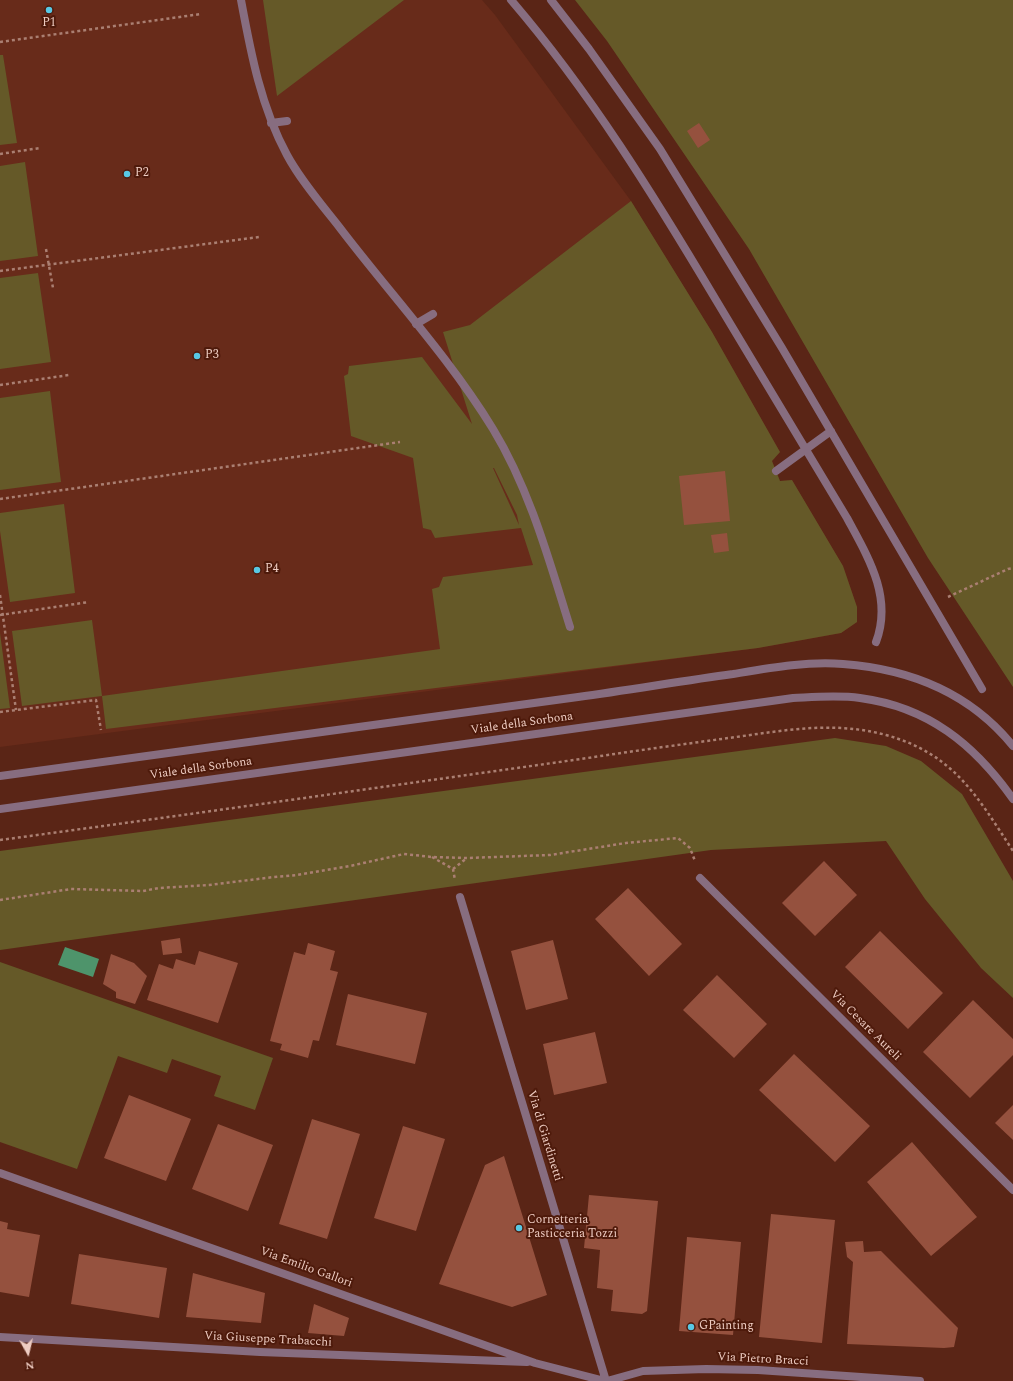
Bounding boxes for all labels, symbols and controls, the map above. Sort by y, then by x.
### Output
marker: P1 [44,5,54,15]
place label: P1 [42,17,56,31]
place label: P2 [135,167,149,181]
marker: P2 [122,169,132,179]
place label: P3 [205,349,219,363]
marker: P3 [192,351,202,361]
place label: P4 [265,563,279,577]
marker: P4 [252,565,262,575]
street label: Viale della Sorbona [470,710,574,738]
street label: Viale della Sorbona [149,755,253,783]
street label: Via Cesare Aureli [827,988,903,1064]
street label: Via di Giardinetti [523,1089,565,1183]
place label: Cornetteria Pasticceria Tozzi [527,1214,617,1242]
marker: Cornetteria Pasticceria Tozzi [514,1223,524,1233]
street label: Via Emilio Gallori [258,1245,354,1291]
place label: GPainting [699,1320,754,1334]
marker: GPainting [686,1322,696,1332]
street label: Via Giuseppe Trabacchi [204,1329,332,1351]
north arrow [8,1333,48,1373]
street label: Via Pietro Bracci [717,1350,809,1370]
text: N [24,1356,35,1374]

